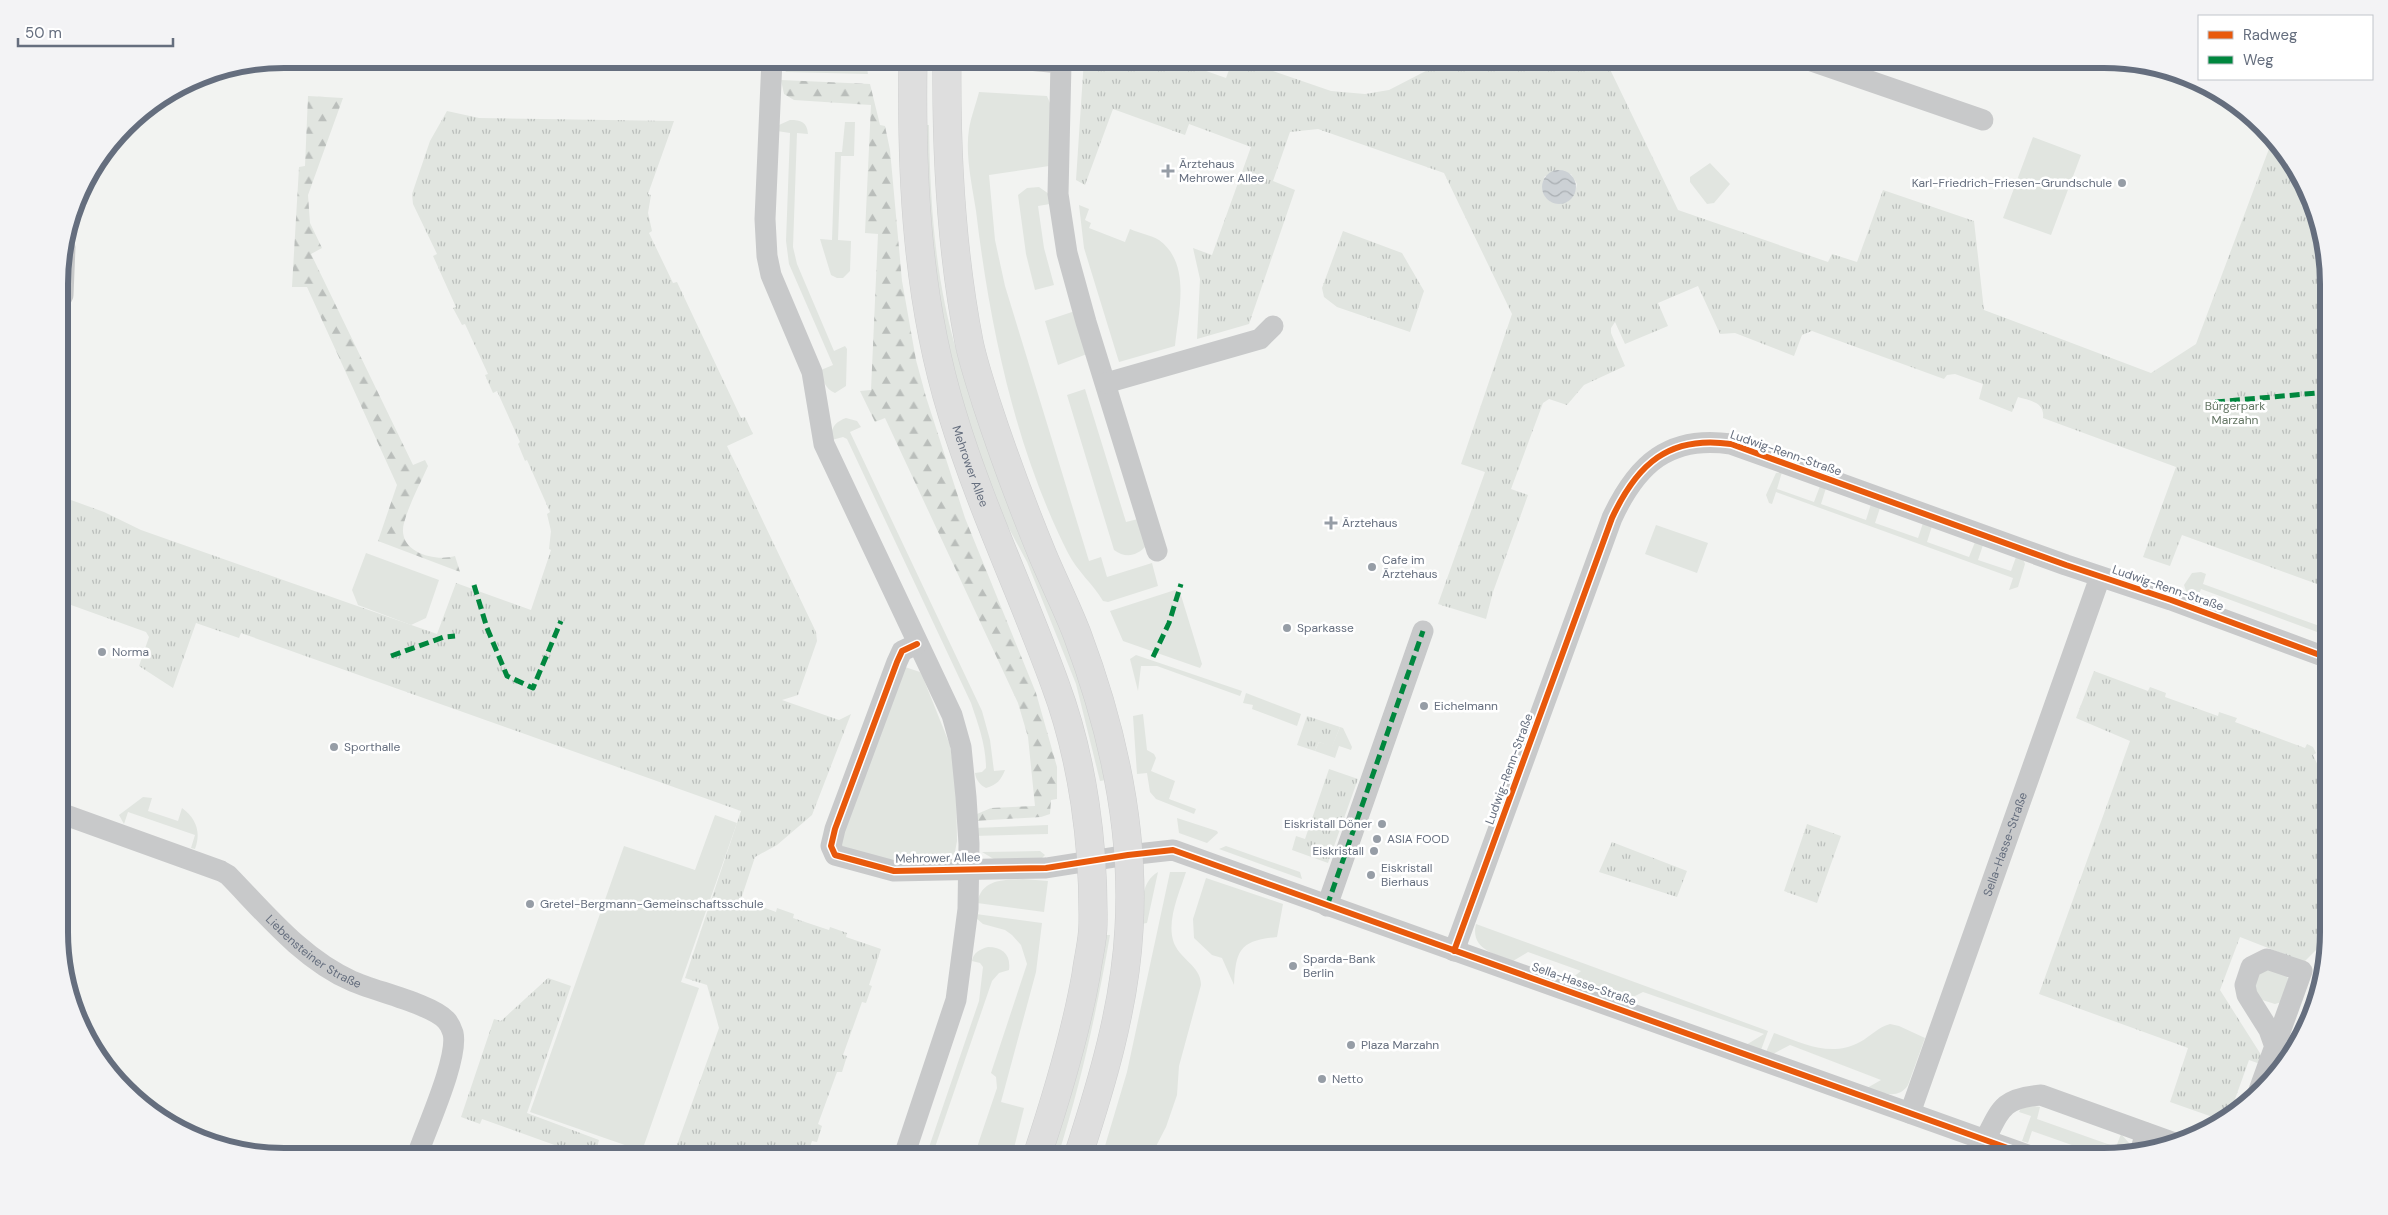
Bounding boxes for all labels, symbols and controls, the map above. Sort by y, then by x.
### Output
scale bar [18,15,172,47]
legend [2198,15,2373,80]
text: 50 m [25,23,62,43]
text: Radweg [2243,25,2297,45]
text: Weg [2243,50,2274,70]
place label: Ärztehaus Mehrower Allee [1179,156,1264,186]
marker: Ärztehaus Mehrower Allee [1161,164,1175,178]
place label: Karl-Friedrich-Friesen-Grundschule [1912,175,2112,191]
marker: Karl-Friedrich-Friesen-Grundschule [2116,177,2128,189]
park label: Bürgerpark Marzahn [2205,398,2265,428]
street label: Mehrower Allee [948,424,992,510]
street label: Ludwig-Renn-Straße [1728,426,1844,480]
place label: Ärztehaus [1342,515,1398,531]
marker: Ärztehaus [1324,516,1338,530]
place label: Cafe im Ärztehaus [1382,552,1438,582]
marker: Cafe im Ärztehaus [1366,561,1378,573]
street label: Ludwig-Renn-Straße [2110,561,2226,615]
place label: Sparkasse [1297,620,1354,636]
marker: Sparkasse [1281,622,1293,634]
place label: Norma [112,644,149,660]
marker: Norma [96,646,108,658]
place label: Eichelmann [1434,698,1498,714]
marker: Eichelmann [1418,700,1430,712]
street label: Ludwig-Renn-Straße [1481,711,1537,827]
place label: Sporthalle [344,739,401,755]
marker: Sporthalle [328,741,340,753]
street label: Sella-Hasse-Straße [1979,790,2031,899]
place label: Eiskristall Döner [1284,816,1373,832]
marker: Eiskristall Döner [1376,818,1388,830]
place label: ASIA FOOD [1387,831,1449,847]
marker: ASIA FOOD [1371,833,1383,845]
place label: Eiskristall [1313,843,1364,859]
marker: Eiskristall [1368,845,1380,857]
street label: Mehrower Allee [895,849,981,867]
place label: Eiskristall Bierhaus [1381,860,1432,890]
marker: Eiskristall Bierhaus [1365,869,1377,881]
place label: Gretel-Bergmann-Gemeinschaftsschule [540,896,764,912]
marker: Gretel-Bergmann-Gemeinschaftsschule [524,898,536,910]
street label: Liebensteiner Straße [262,911,364,992]
place label: Sparda-Bank Berlin [1303,951,1375,981]
street label: Sella-Hasse-Straße [1530,959,1639,1009]
marker: Sparda-Bank Berlin [1287,960,1299,972]
place label: Plaza Marzahn [1361,1037,1439,1053]
marker: Plaza Marzahn [1345,1039,1357,1051]
place label: Netto [1332,1071,1363,1087]
marker: Netto [1316,1073,1328,1085]

